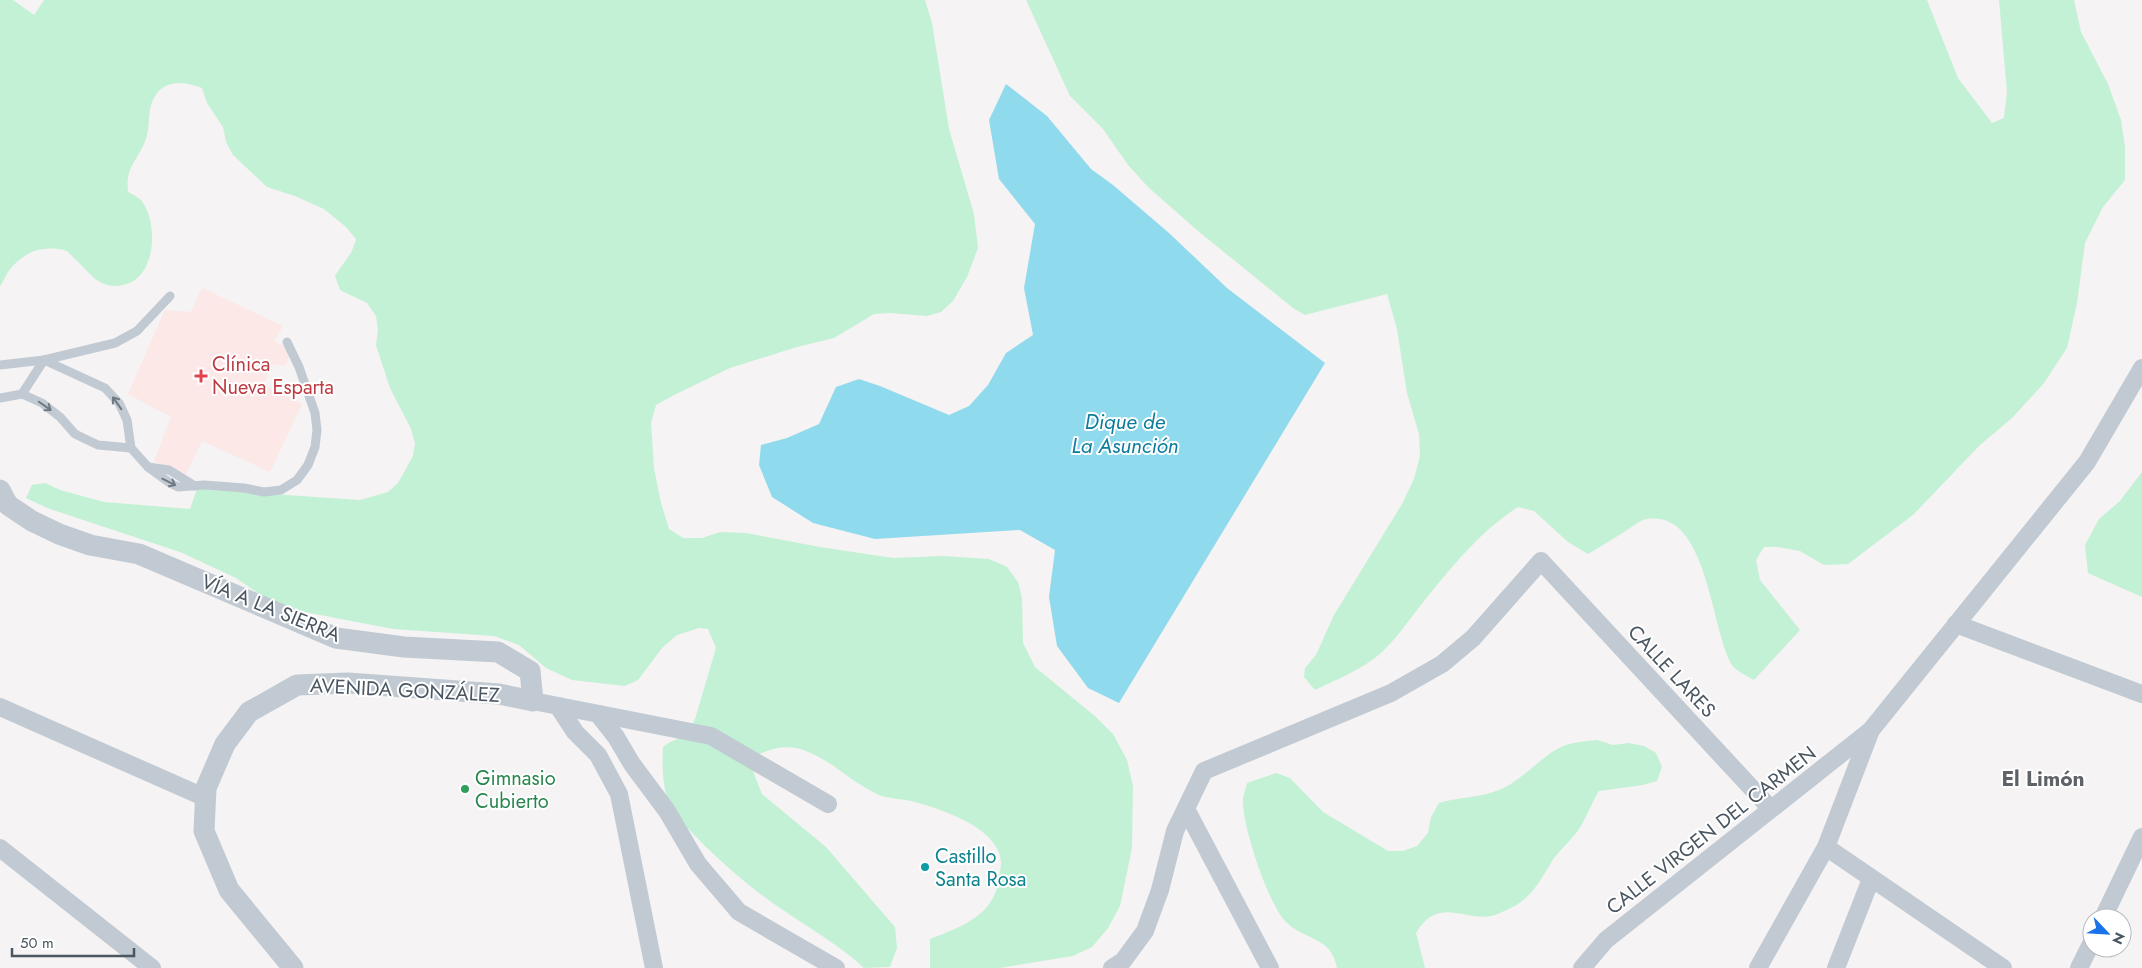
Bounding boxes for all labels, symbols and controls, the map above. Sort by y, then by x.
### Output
place label: Clínica Nueva Esparta [212,350,334,402]
marker: Clínica Nueva Esparta [194,369,208,383]
one-way arrow [112,396,122,410]
one-way arrow [38,401,52,411]
water label: Dique de La Asunción [1072,407,1179,461]
one-way arrow [161,478,176,487]
street label: VÍA A LA SIERRA [197,567,345,650]
street label: CALLE LARES [1621,618,1722,724]
street label: AVENIDA GONZÁLEZ [309,671,501,710]
street label: CALLE VIRGEN DEL CARMEN [1600,739,1822,922]
place label: Gimnasio Cubierto [475,764,556,816]
district label: El Limón [2001,764,2085,794]
marker: Gimnasio Cubierto [459,783,471,795]
place label: Castillo Santa Rosa [935,842,1026,894]
marker: Castillo Santa Rosa [919,861,931,873]
north arrow [2082,908,2132,958]
scale bar [12,926,135,958]
text: N [2107,929,2130,948]
text: 50 m [20,932,54,954]

